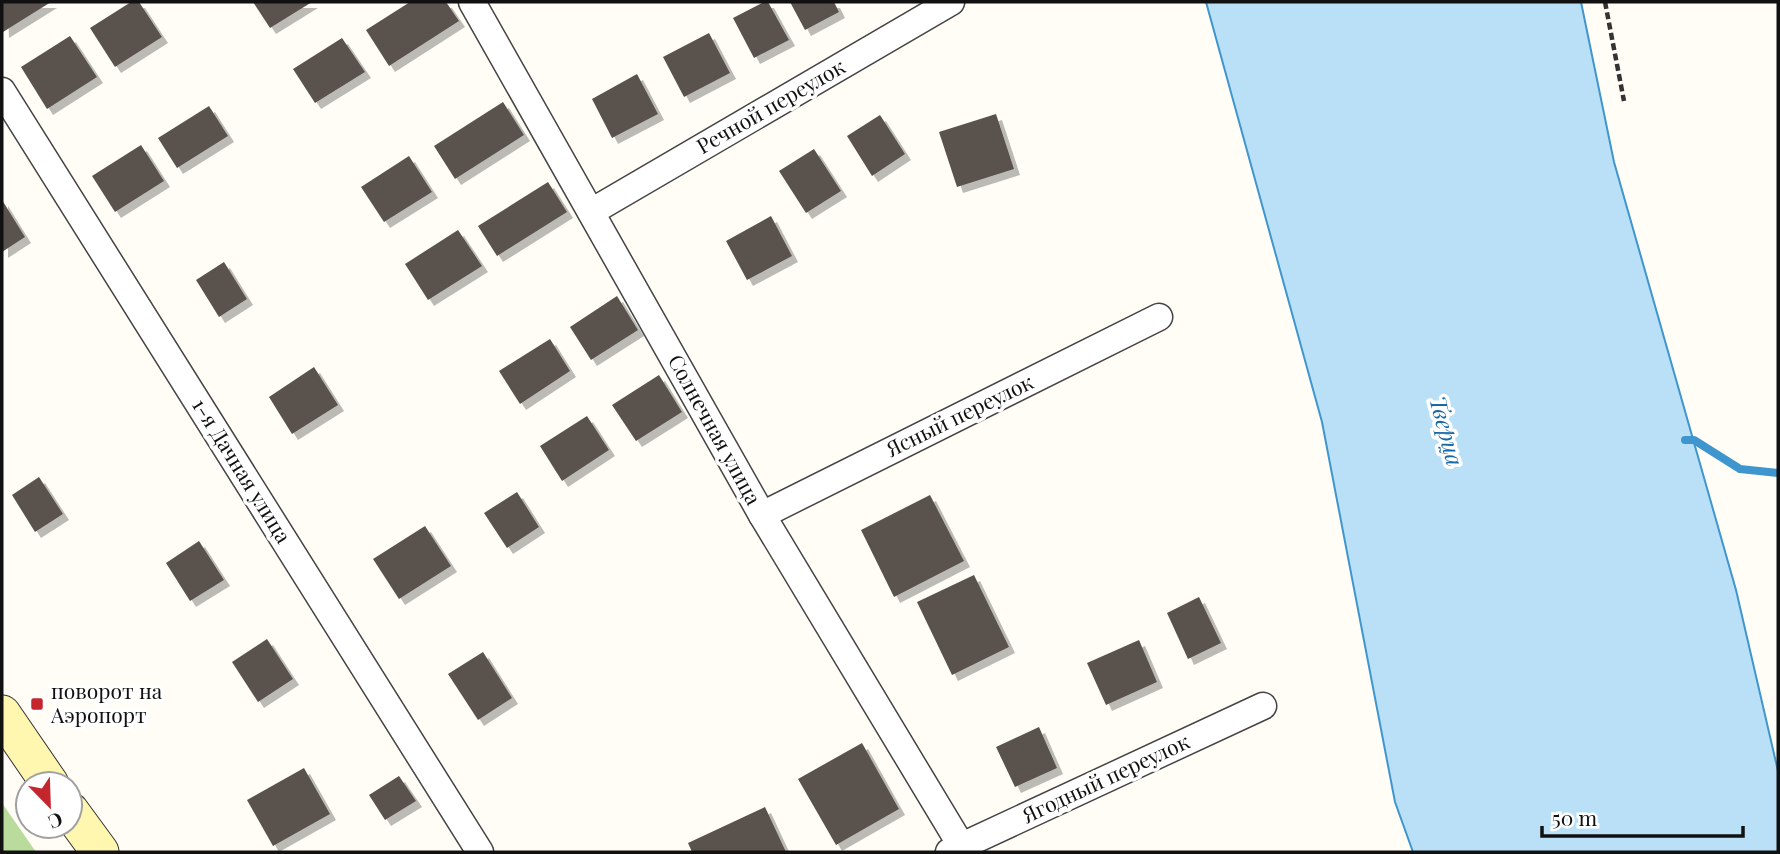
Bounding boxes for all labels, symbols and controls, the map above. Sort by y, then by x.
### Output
street label: Речной переулок [691,51,849,159]
street label: Солнечная улица [663,349,769,510]
street label: Ясный переулок [880,366,1037,462]
street label: 1-я Дачная улица [187,392,299,548]
water label: Тверца [1423,392,1472,469]
place label: поворот на Аэропорт [50,676,163,728]
marker: поворот на Аэропорт [29,696,45,712]
street label: Ягодный переулок [1016,726,1193,829]
north arrow [14,770,84,840]
scale bar [1542,794,1743,838]
text: 50 m [1552,803,1598,831]
text: С [45,807,67,836]

